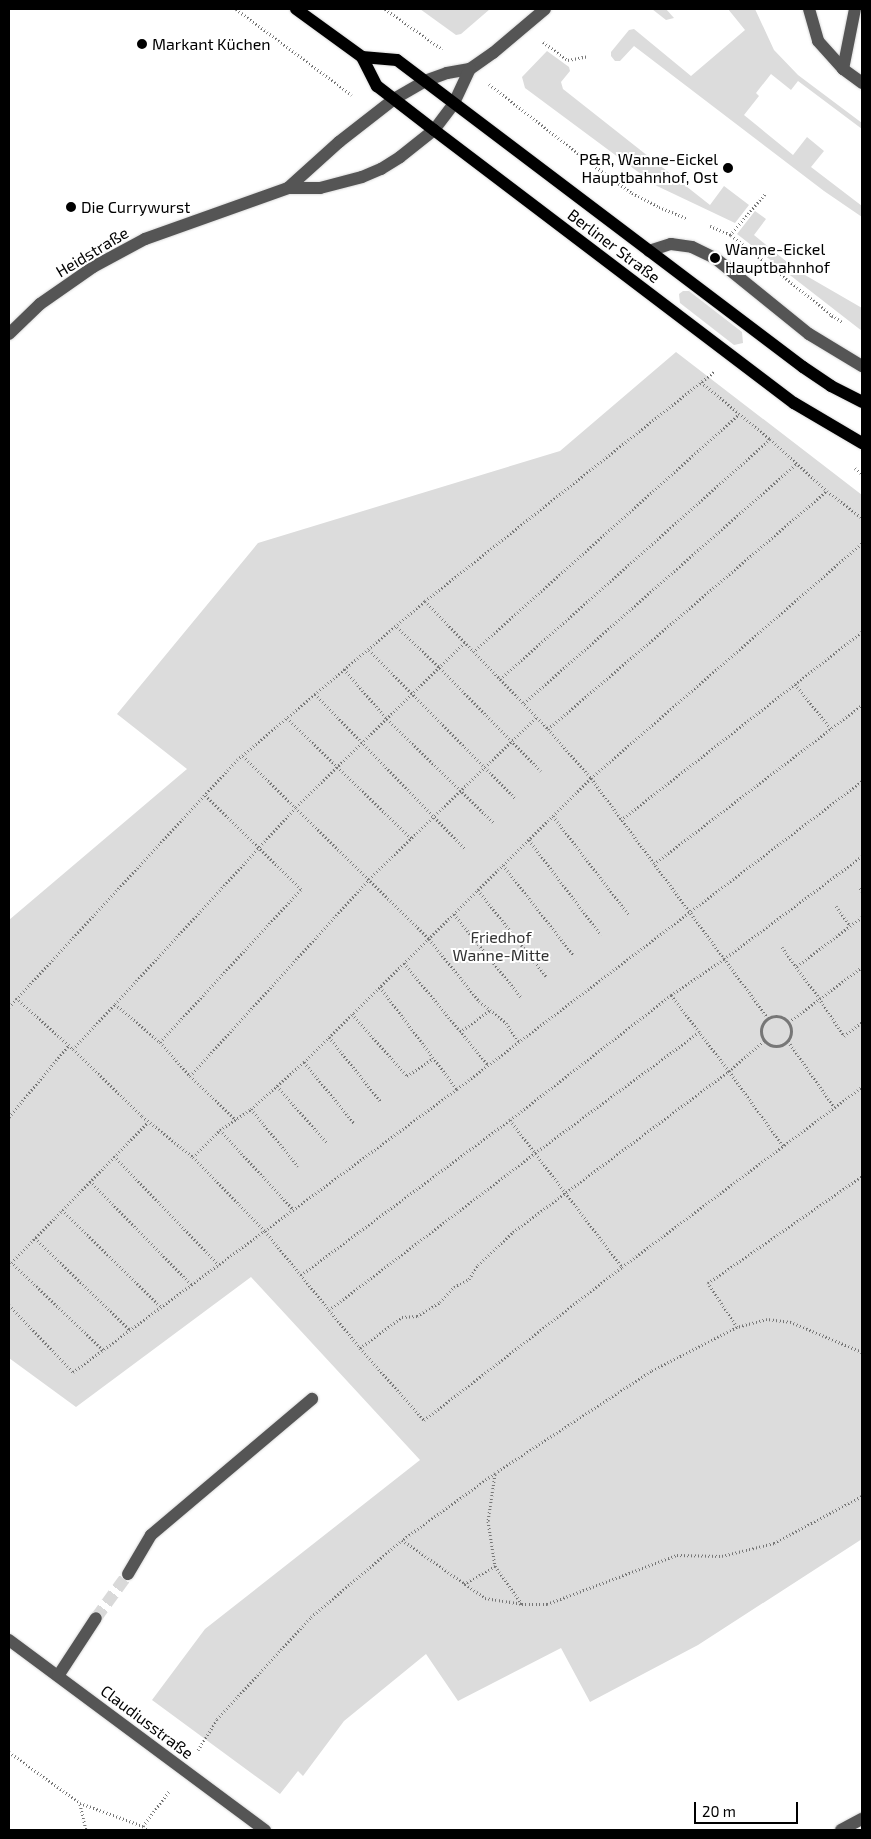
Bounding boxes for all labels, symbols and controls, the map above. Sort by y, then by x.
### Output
place label: Markant Küchen [152,34,271,54]
marker: Markant Küchen [136,38,148,50]
place label: P&R, Wanne-Eickel Hauptbahnhof, Ost [579,149,718,187]
marker: P&R, Wanne-Eickel Hauptbahnhof, Ost [722,162,734,174]
place label: Die Currywurst [81,197,190,217]
marker: Die Currywurst [65,201,77,213]
street label: Berliner Straße [564,205,664,287]
street label: Heidstraße [52,223,132,281]
place label: Wanne-Eickel Hauptbahnhof [725,239,830,277]
marker: Wanne-Eickel Hauptbahnhof [709,252,721,264]
park label: Friedhof Wanne-Mitte [453,927,549,965]
street label: Claudiusstraße [97,1681,197,1763]
scale bar [696,1792,800,1824]
text: 20 m [702,1802,736,1820]

